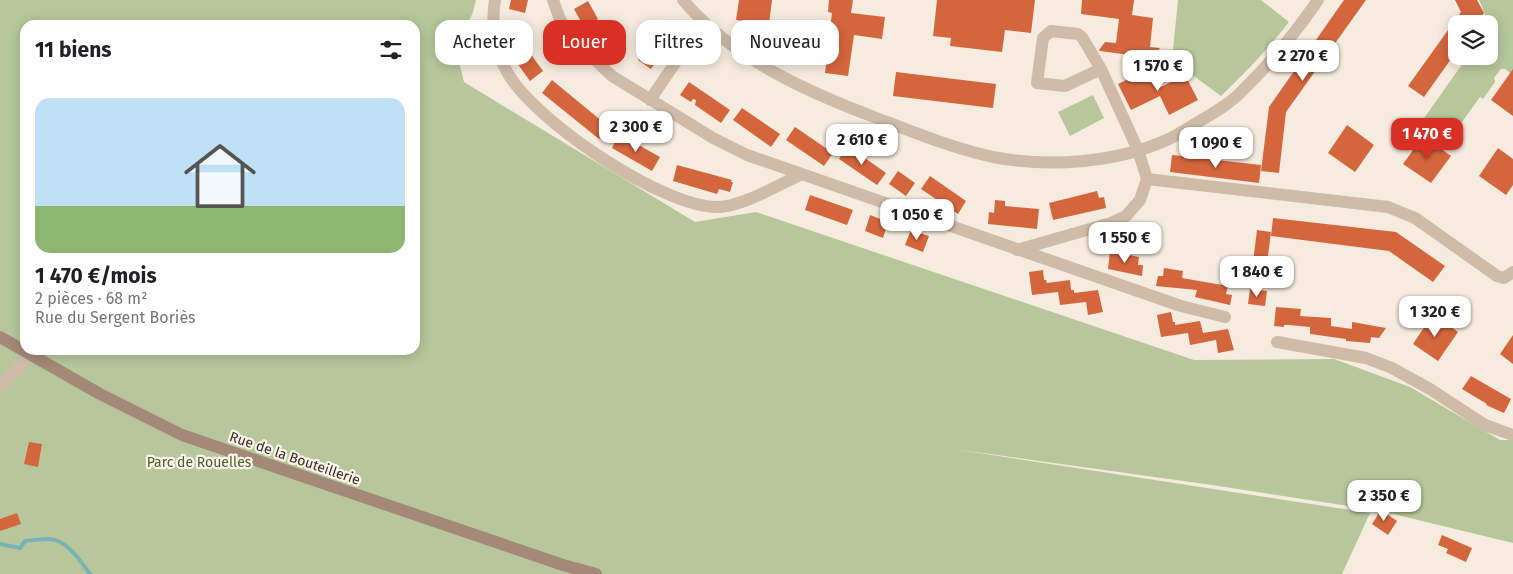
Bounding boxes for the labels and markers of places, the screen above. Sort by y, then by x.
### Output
pin: 2 270 € [1257,39,1349,82]
pin: 1 570 € [1112,49,1204,92]
pin: 2 300 € [590,110,682,153]
pin: 1 470 € [1381,118,1473,160]
pin: 2 610 € [816,124,908,166]
pin: 1 090 € [1170,126,1262,169]
pin: 1 050 € [871,198,963,241]
pin: 1 550 € [1079,222,1171,264]
pin: 1 840 € [1211,256,1303,298]
pin: 1 320 € [1389,296,1481,338]
pin: 2 350 € [1338,480,1430,522]

